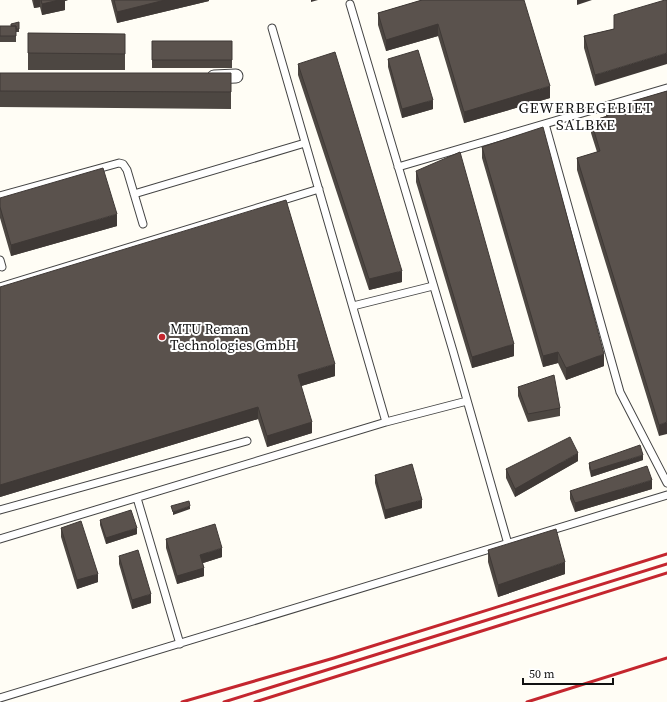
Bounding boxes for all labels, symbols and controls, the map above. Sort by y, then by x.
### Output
district label: GEWERBEGEBIET SALBKE [518,97,654,135]
place label: MTU Reman Technologies GmbH [170,319,297,355]
marker: MTU Reman Technologies GmbH [157,332,167,342]
scale bar [523,660,613,686]
text: 50 m [529,666,555,682]

